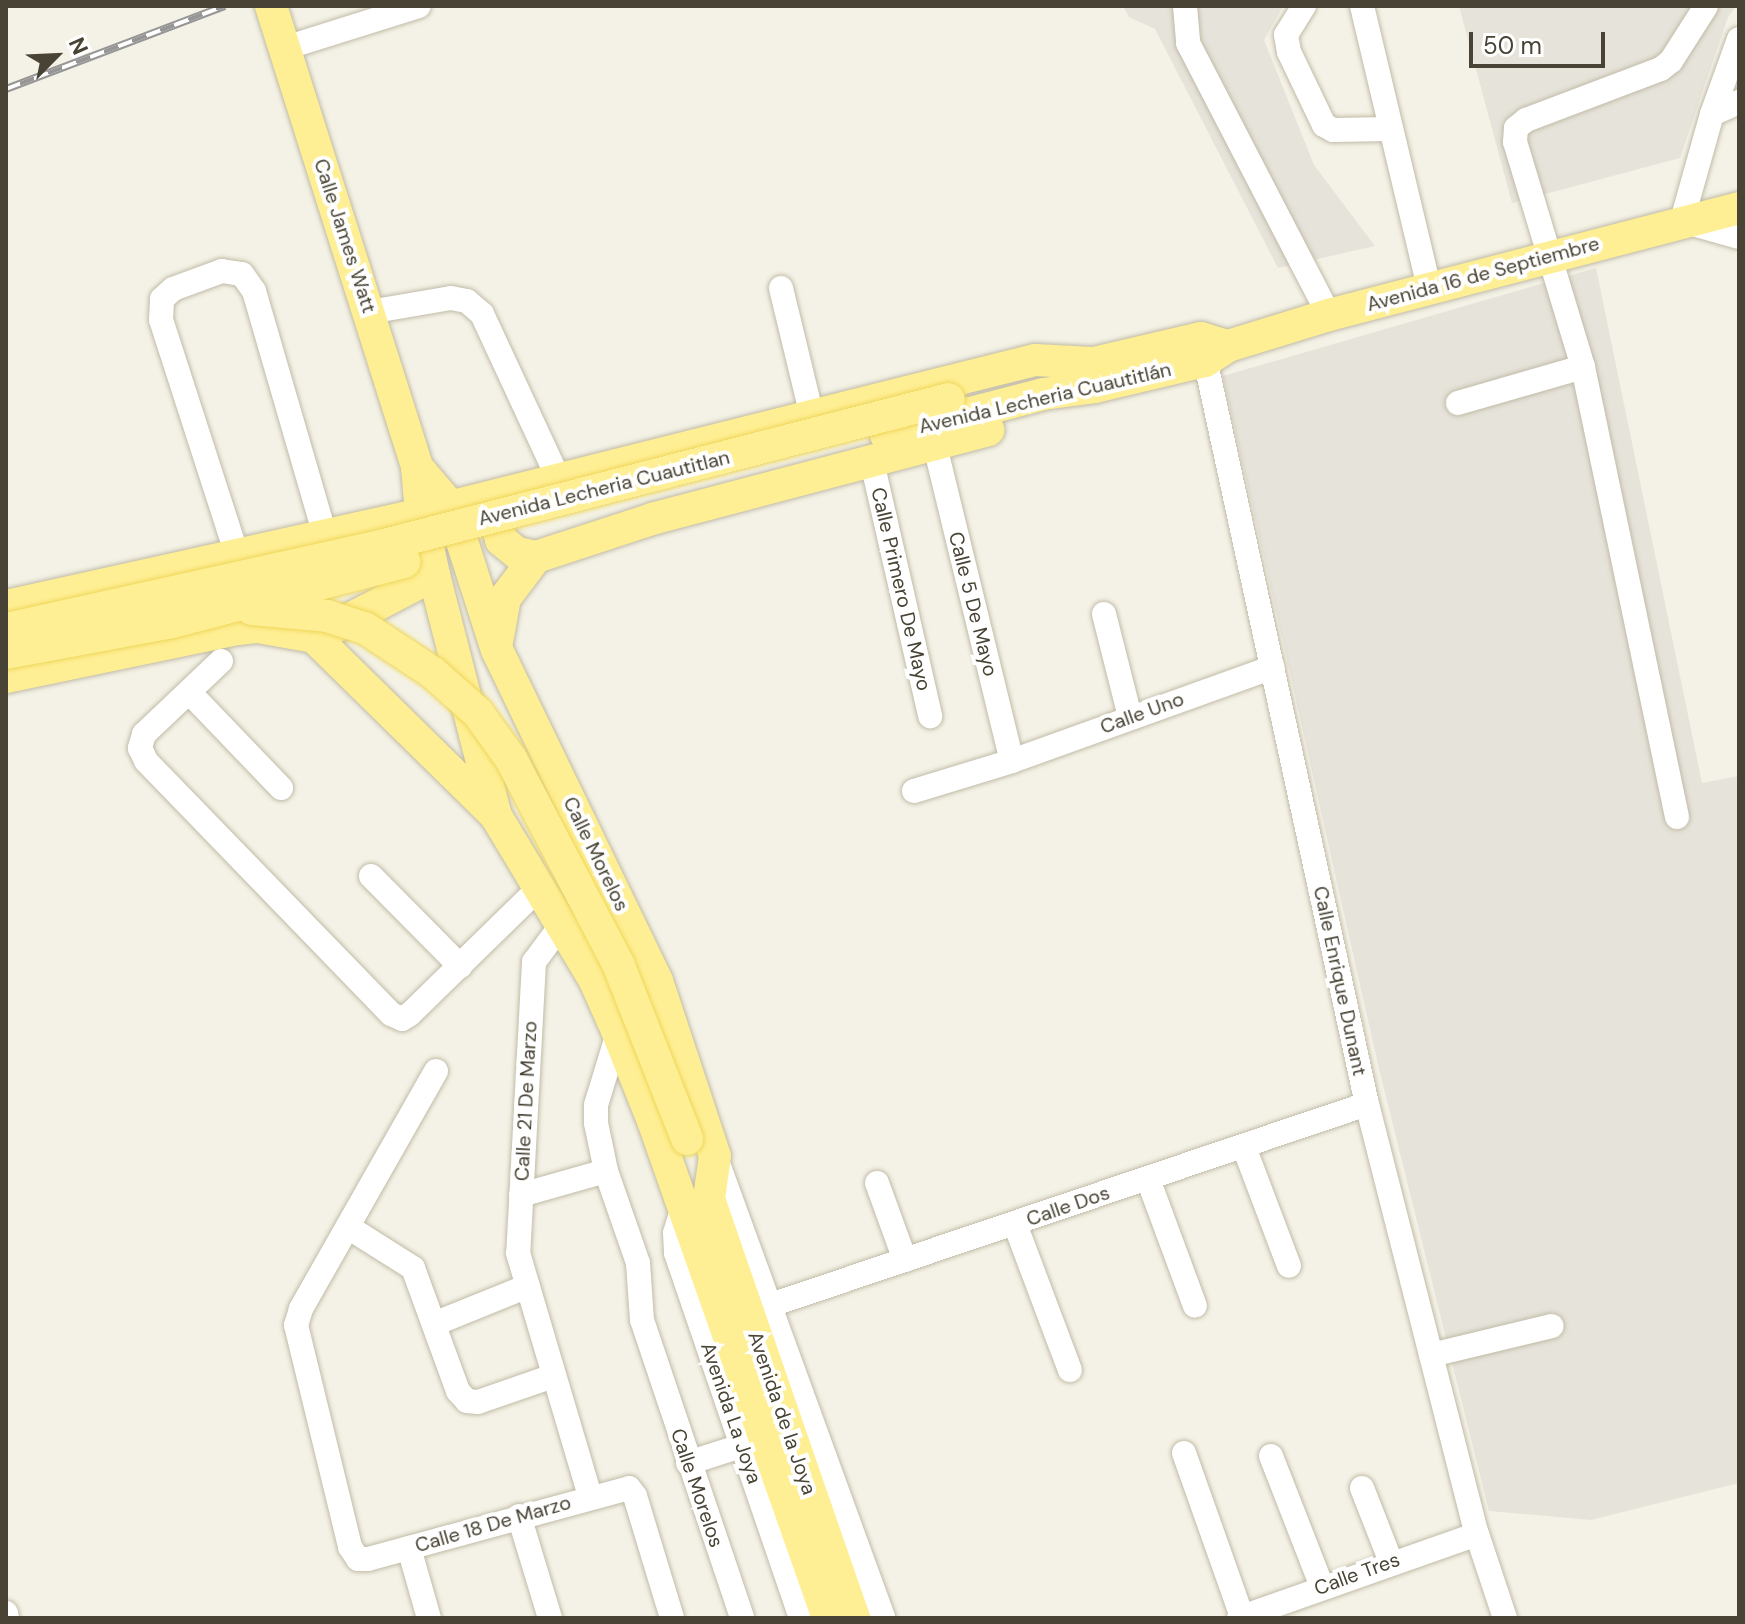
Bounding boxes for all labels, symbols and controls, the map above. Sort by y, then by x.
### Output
north arrow [16,16,96,96]
scale bar [1473,16,1609,66]
text: 50 m [1483,30,1542,61]
text: N [62,33,95,59]
street label: Calle James Watt [309,156,381,316]
street label: Avenida 16 de Septiembre [1364,231,1602,317]
street label: Avenida Lecheria Cuautitlán [916,357,1174,439]
street label: Avenida Lecheria Cuautitlan [476,445,732,531]
street label: Calle Primero De Mayo [866,485,936,693]
street label: Calle 5 De Mayo [943,529,1003,679]
street label: Calle Uno [1097,687,1187,739]
street label: Calle Morelos [558,793,634,915]
street label: Calle Enrique Dunant [1308,884,1372,1078]
street label: Calle 21 De Marzo [510,1020,542,1182]
street label: Calle Dos [1023,1181,1113,1231]
street label: Avenida de la Joya [743,1328,821,1498]
street label: Avenida La Joya [696,1339,766,1487]
street label: Calle Morelos [665,1425,729,1551]
street label: Calle 18 De Marzo [412,1490,574,1558]
street label: Calle Tres [1311,1547,1403,1601]

